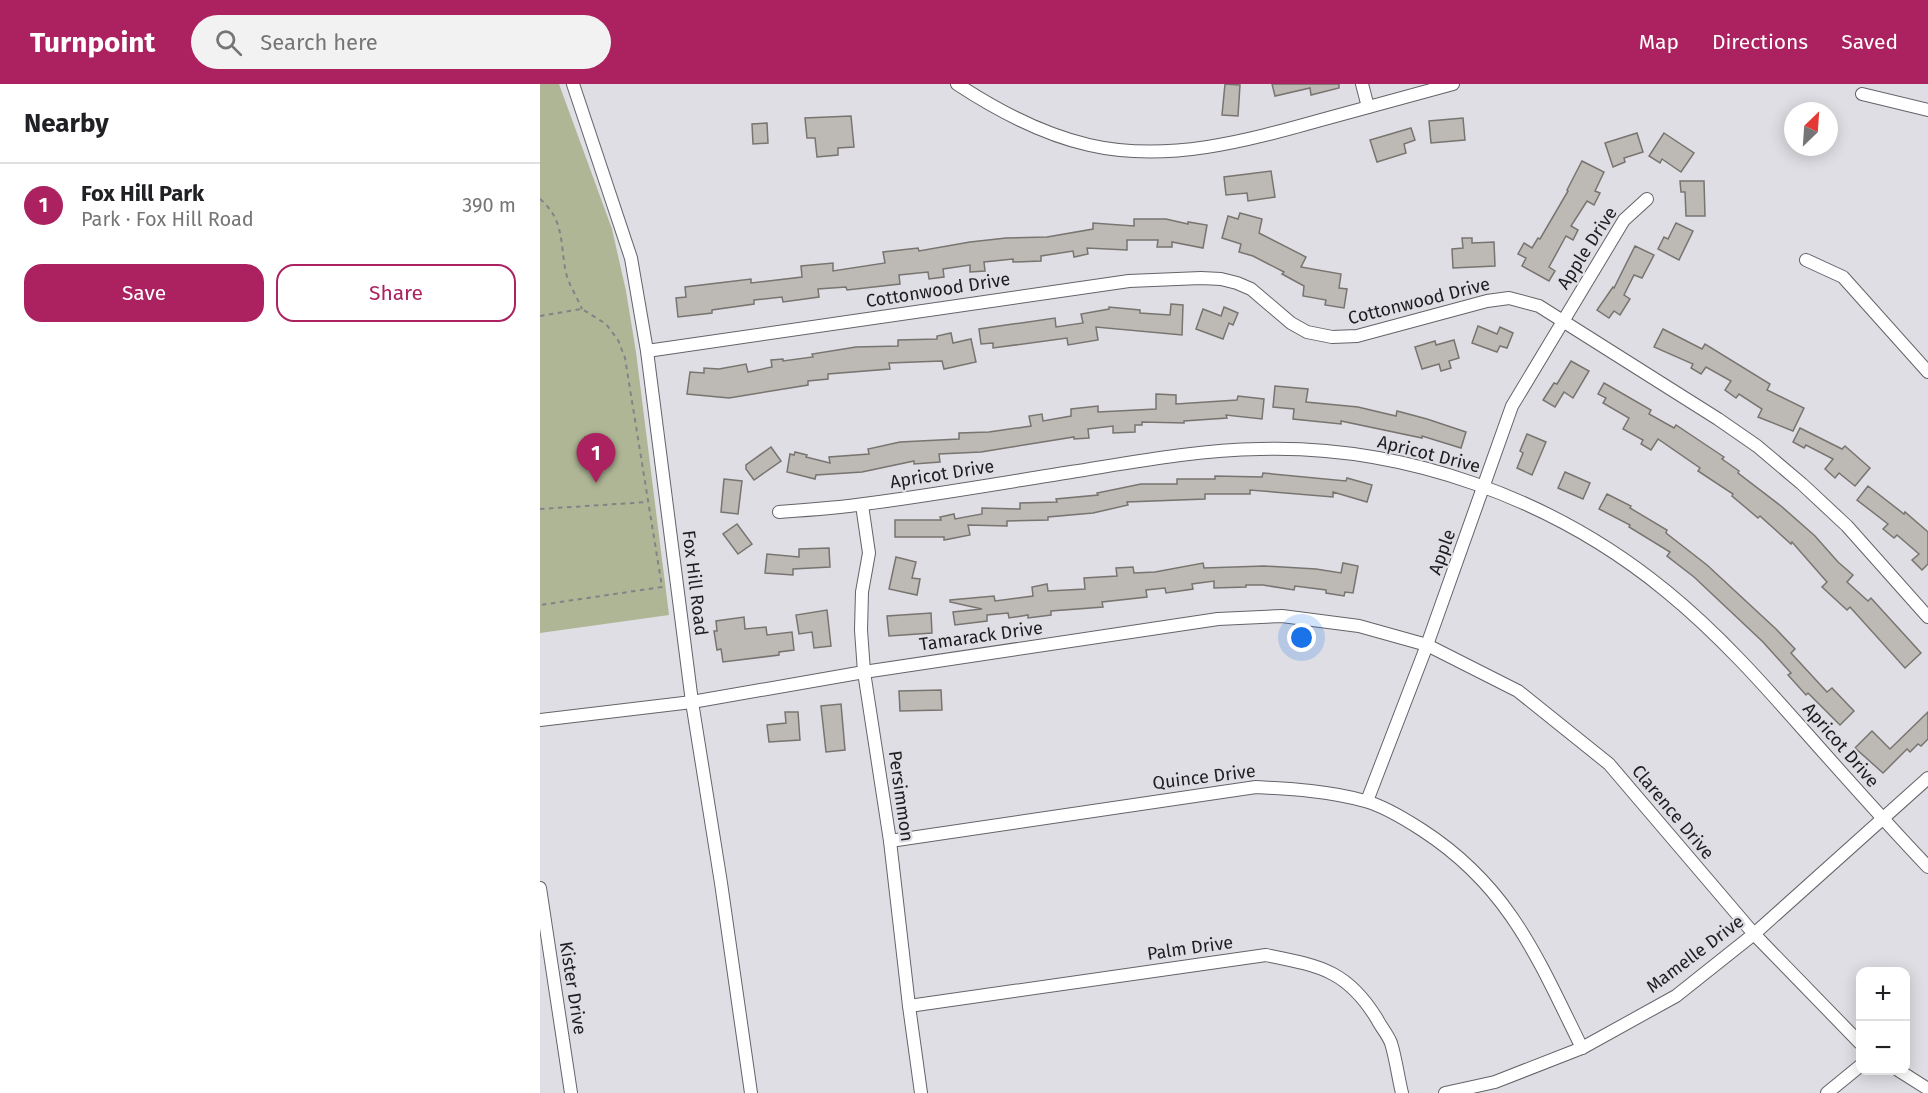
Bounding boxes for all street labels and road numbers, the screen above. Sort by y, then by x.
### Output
street label: Apple Drive [1552,203,1622,293]
street label: Cottonwood Drive [864,268,1012,312]
street label: Cottonwood Drive [1346,273,1492,329]
street label: Apricot Drive [1375,431,1483,477]
street label: Apricot Drive [888,455,996,493]
street label: Apple [1424,526,1460,578]
street label: Fox Hill Road [678,529,712,637]
street label: Tamarack Drive [918,616,1044,656]
street label: Apricot Drive [1798,698,1884,792]
street label: Persimmon [884,749,918,843]
street label: Quince Drive [1151,760,1257,794]
street label: Clarence Drive [1627,760,1719,864]
street label: Mamelle Drive [1642,910,1748,998]
street label: Palm Drive [1146,931,1234,965]
street label: Kister Drive [555,940,591,1036]

